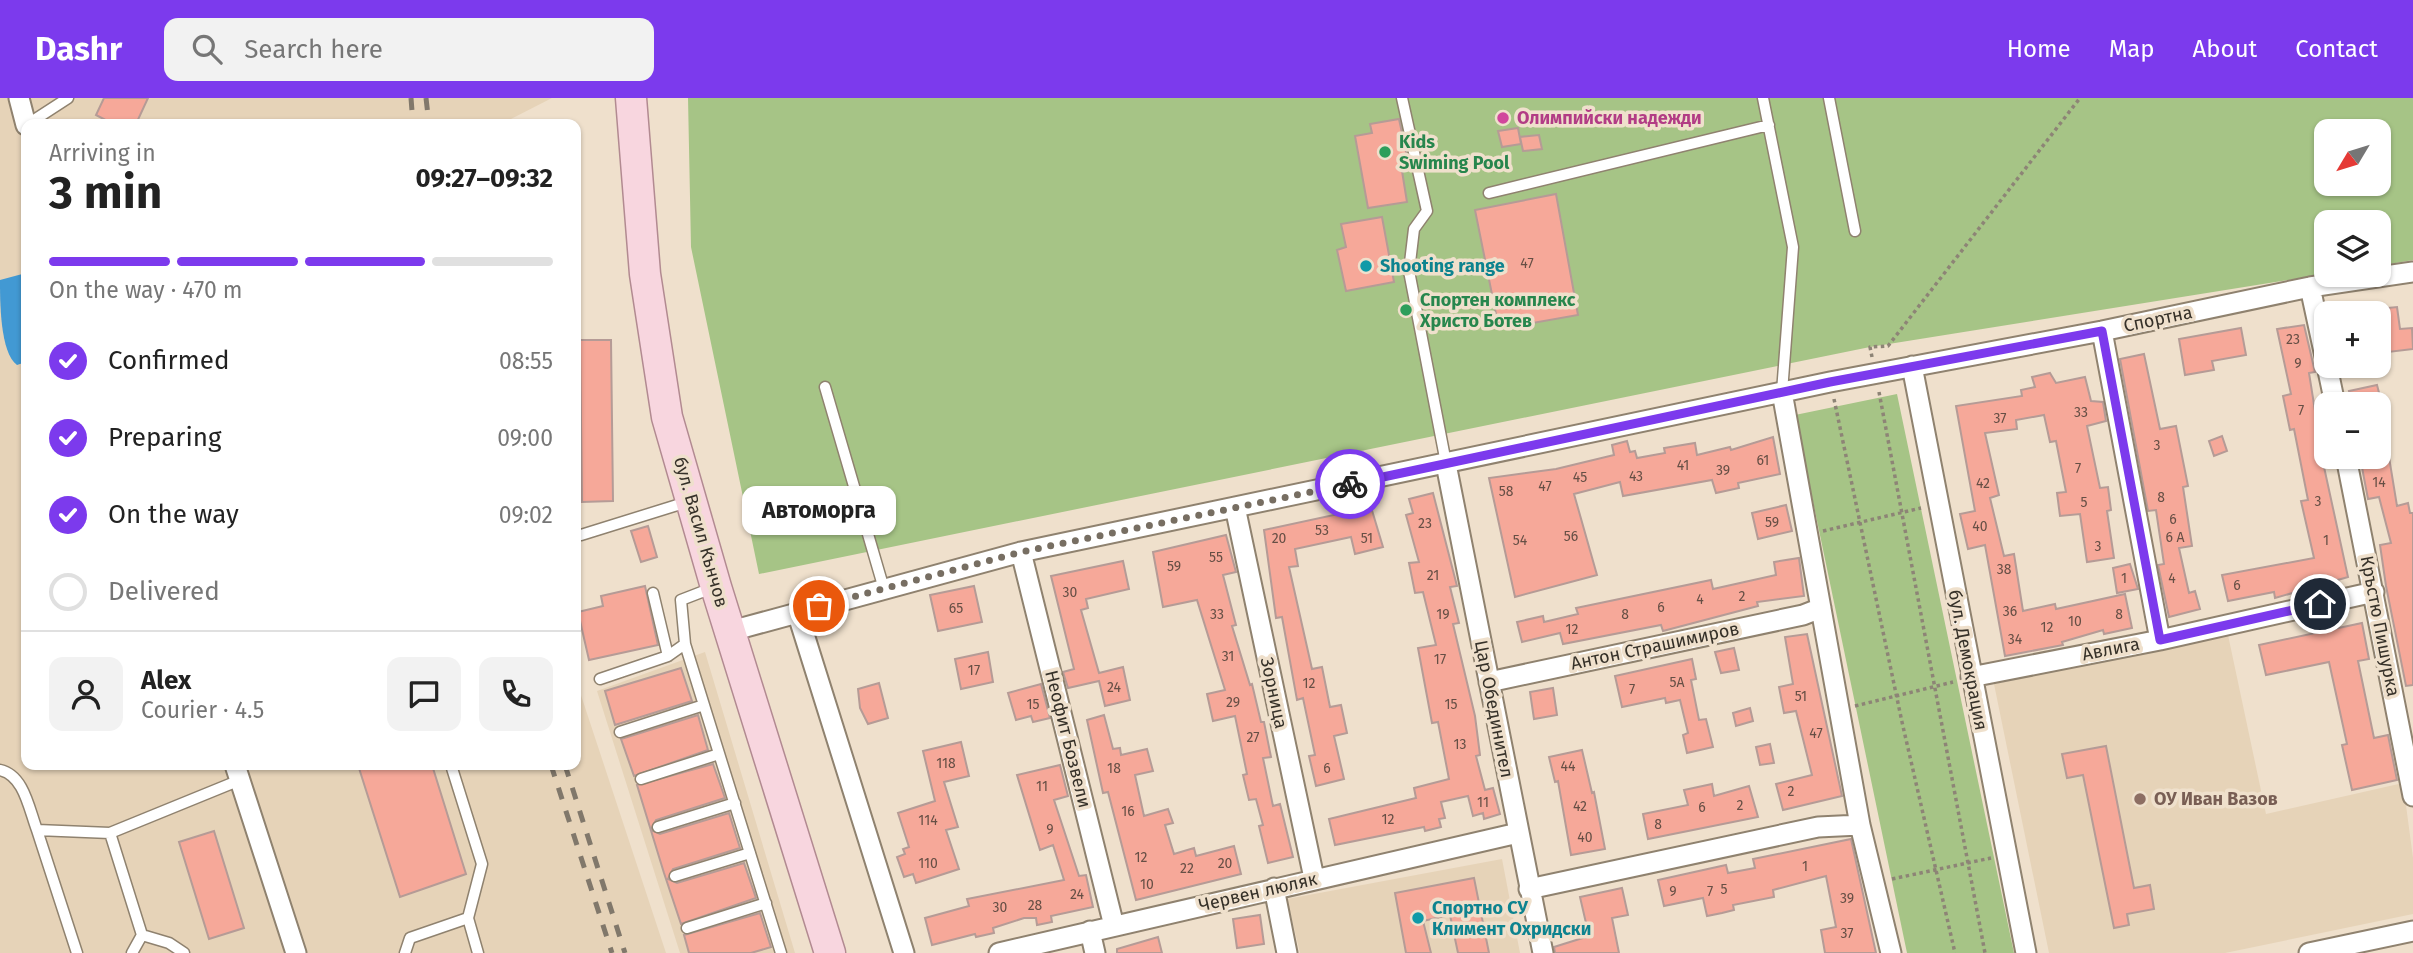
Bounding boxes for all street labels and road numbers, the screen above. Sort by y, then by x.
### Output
street label: Спортна [2122,301,2194,337]
street label: бул. Васил Кънчов [669,454,733,610]
street label: Кръстю Пишурка [2356,554,2404,698]
street label: бул. Демокрация [1944,588,1992,732]
street label: Антон Страшимиров [1569,617,1741,675]
street label: Авлига [2080,633,2142,665]
street label: Цар Обединител [1470,638,1518,780]
street label: Зорница [1256,655,1292,731]
street label: Неофит Бозвели [1040,668,1096,810]
street label: Червен люляк [1197,868,1320,916]

